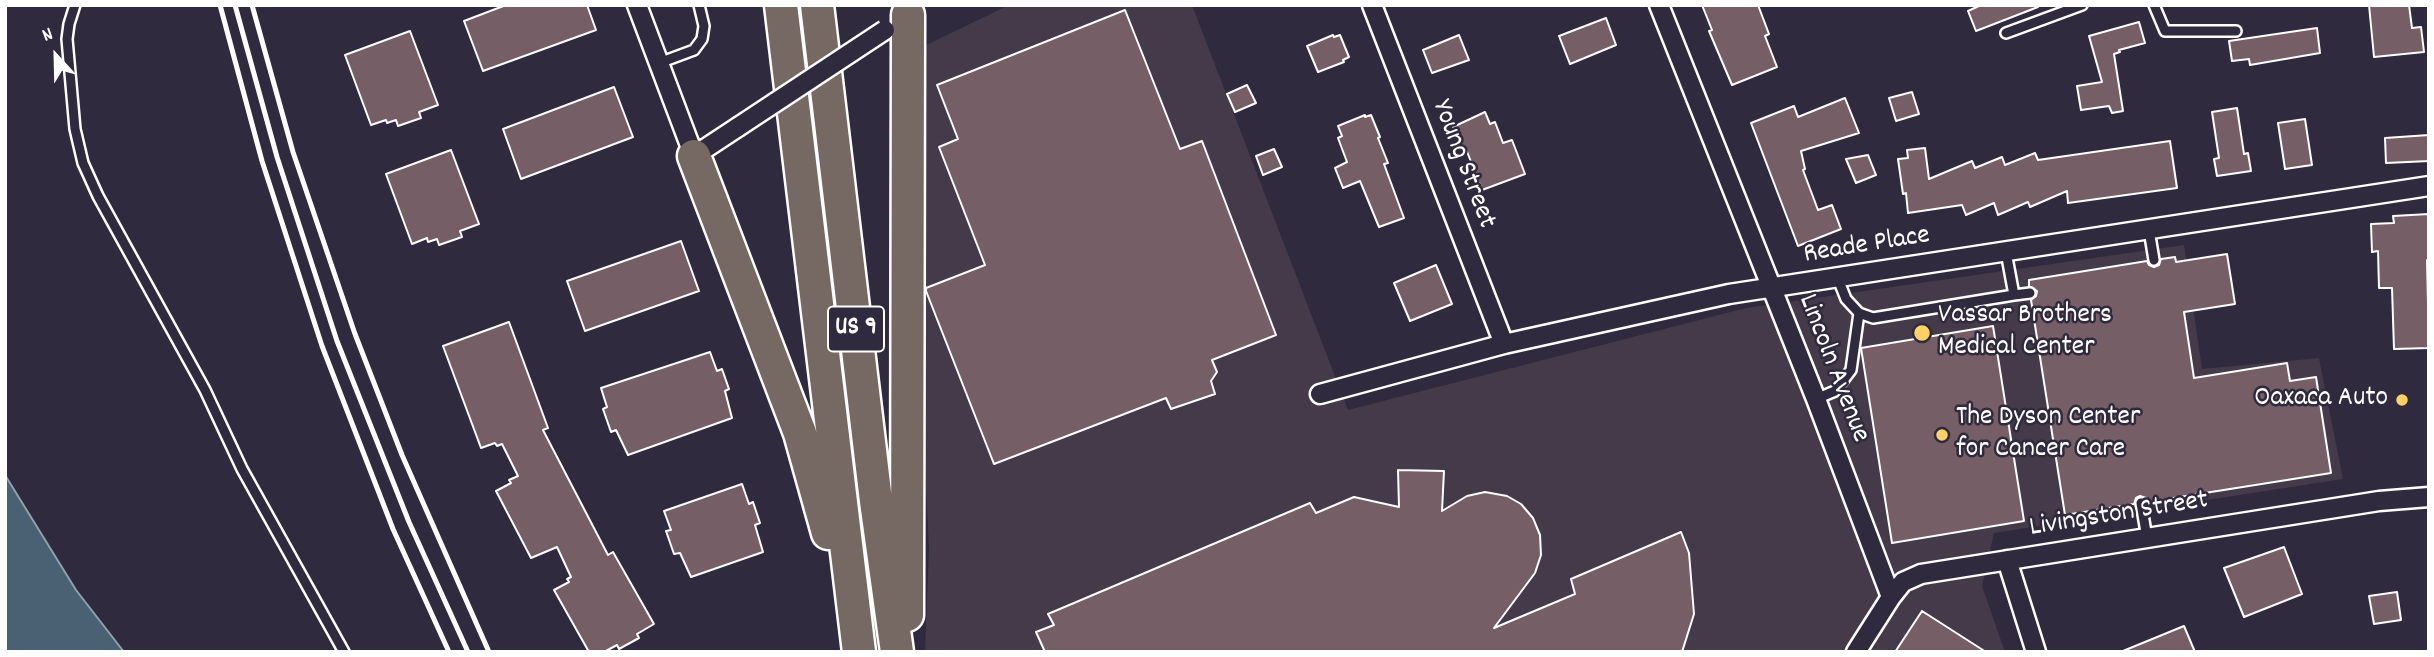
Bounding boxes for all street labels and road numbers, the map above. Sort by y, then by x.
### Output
street label: Young Street [1422,96,1502,234]
street label: Reade Place [1802,220,1932,274]
street label: Lincoln Avenue [1788,290,1876,448]
road number: US 9 [828,306,884,352]
street label: Livingston Street [2027,485,2211,547]

